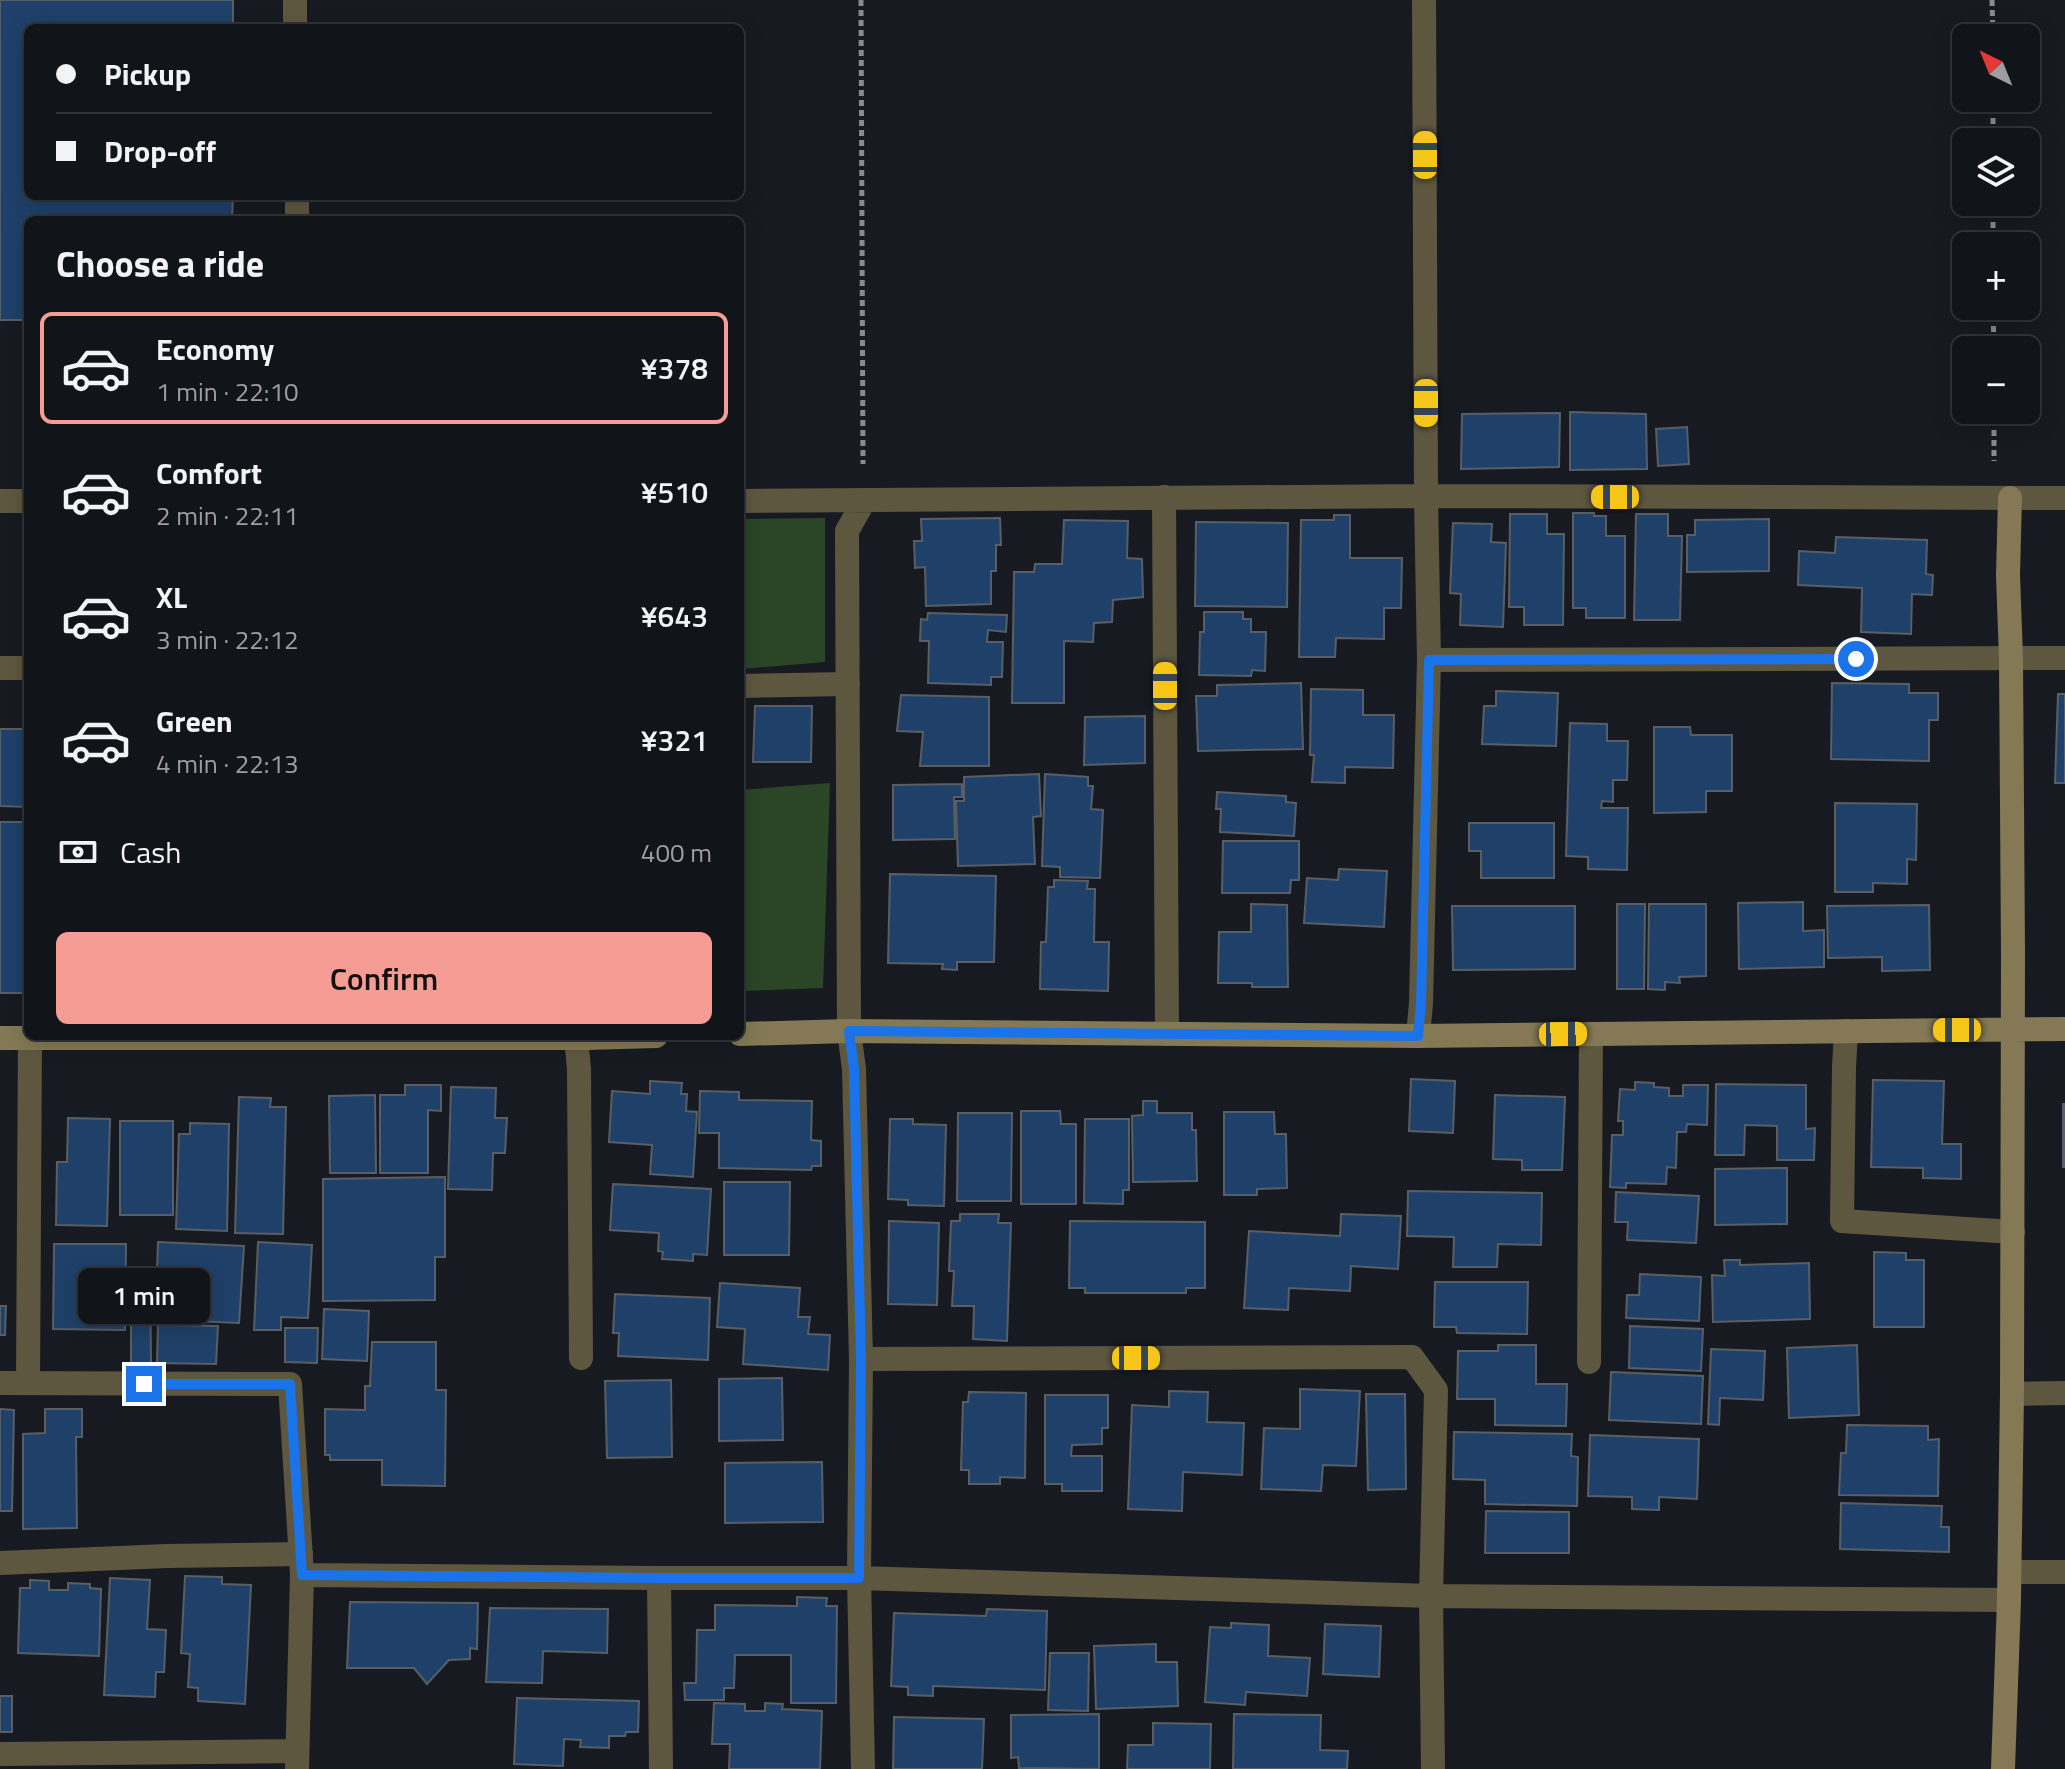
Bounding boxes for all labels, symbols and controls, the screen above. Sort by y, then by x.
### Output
north arrow [1952,24,2040,112]
map controls [1952,24,2040,424]
text: Pickup [104,51,191,97]
text: Drop-off [104,128,216,174]
button: layers [1952,128,2040,216]
car [1413,131,1437,179]
button: + [1952,232,2040,320]
text: Choose a ride [56,236,264,291]
text: Economy [156,326,274,372]
icon: car [60,332,132,404]
button: − [1952,336,2040,424]
text: ¥378 [641,345,708,391]
text: 1 min · 22:10 [156,372,299,411]
car [1414,379,1438,427]
text: Comfort [156,450,262,496]
icon: car [60,456,132,528]
text: ¥510 [641,469,708,515]
car [1591,485,1639,509]
text: 2 min · 22:11 [156,496,299,535]
text: XL [156,574,187,620]
icon: car [60,580,132,652]
text: ¥643 [641,593,708,639]
text: 3 min · 22:12 [156,620,299,659]
route start [1838,641,1874,677]
car [1153,662,1177,710]
text: Green [156,698,233,744]
icon: car [60,704,132,776]
text: ¥321 [641,717,708,763]
text: 4 min · 22:13 [156,744,299,783]
text: Cash [120,829,181,875]
icon: cash [56,830,100,874]
text: 400 m [641,833,712,872]
button: Confirm [56,932,712,1024]
car [1933,1018,1981,1042]
car [1539,1022,1587,1046]
callout: 1 min [78,1268,210,1324]
text: 1 min [113,1276,175,1315]
car [1112,1346,1160,1370]
route end [126,1366,162,1402]

